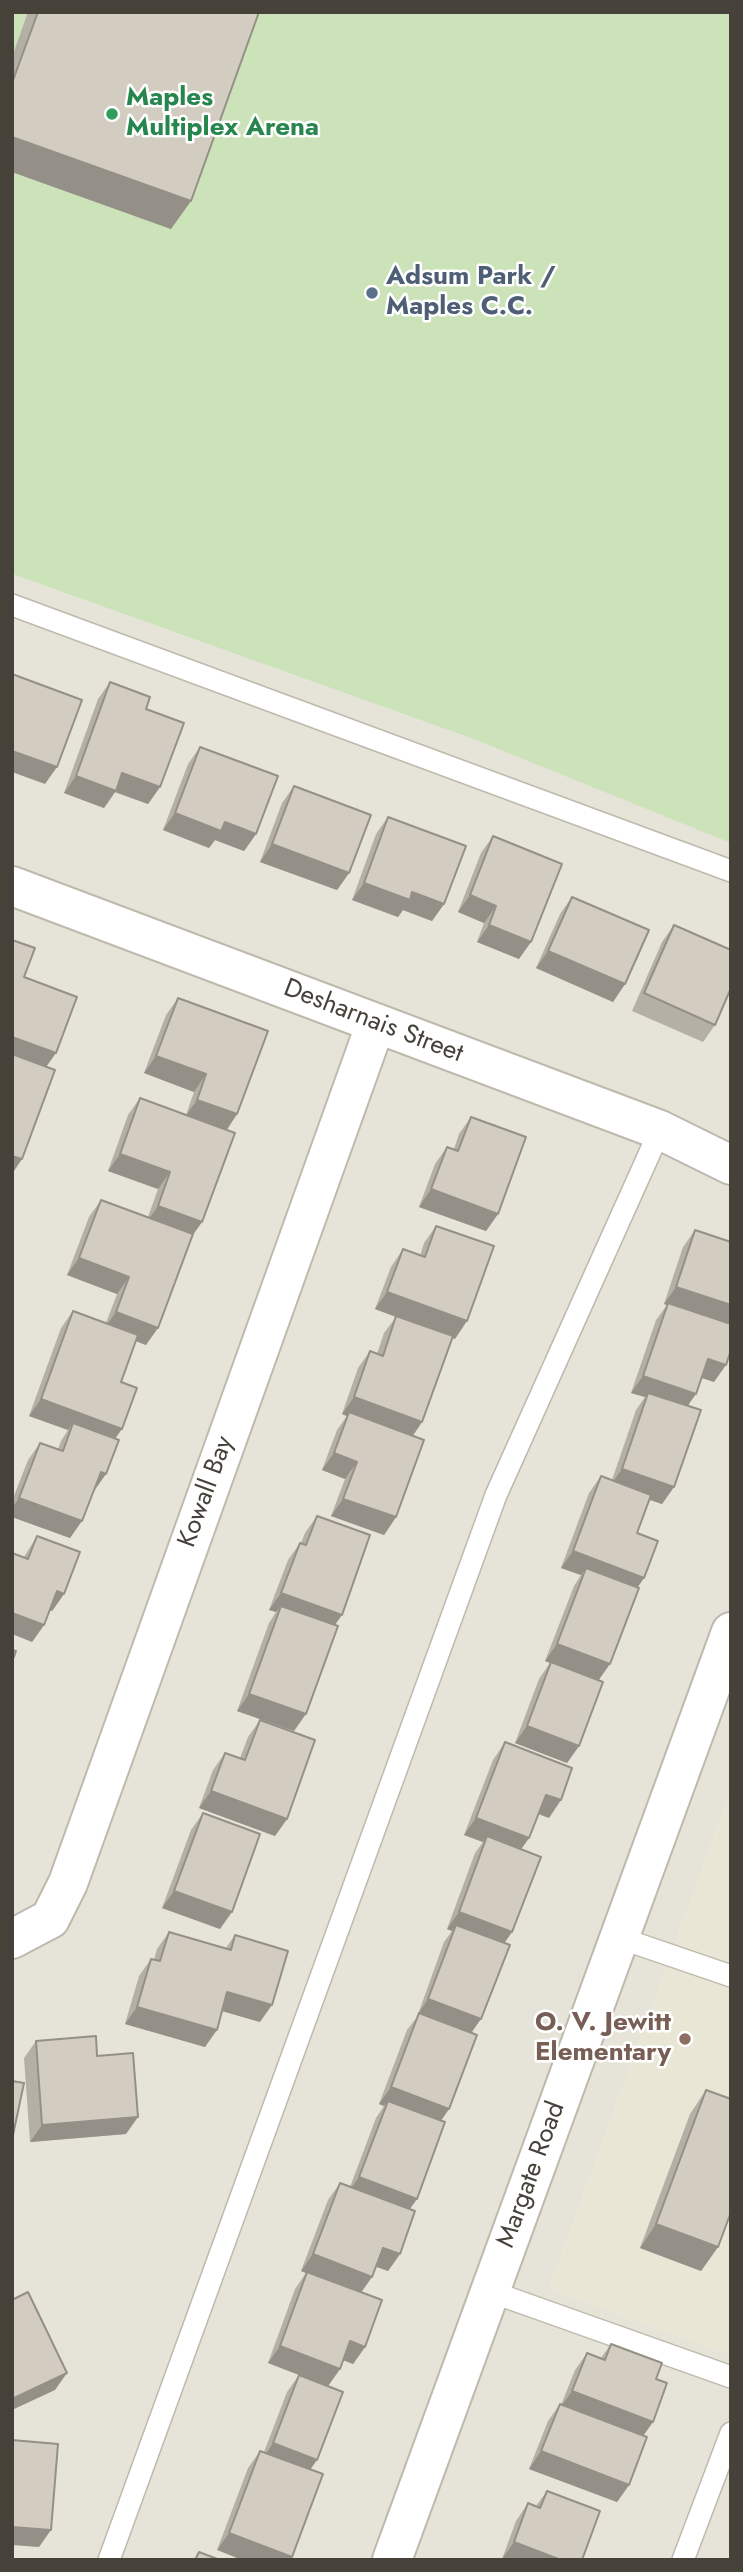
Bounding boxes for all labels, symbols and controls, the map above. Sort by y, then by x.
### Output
place label: Maples Multiplex Arena [126,83,319,144]
marker: Maples Multiplex Arena [104,106,120,122]
place label: Adsum Park / Maples C.C. [386,262,556,324]
marker: Adsum Park / Maples C.C. [364,285,380,301]
street label: Desharnais Street [279,973,467,1071]
street label: Kowall Bay [173,1432,241,1552]
place label: O. V. Jewitt Elementary [535,2008,671,2070]
marker: O. V. Jewitt Elementary [677,2031,693,2047]
street label: Margate Road [491,2098,573,2252]

